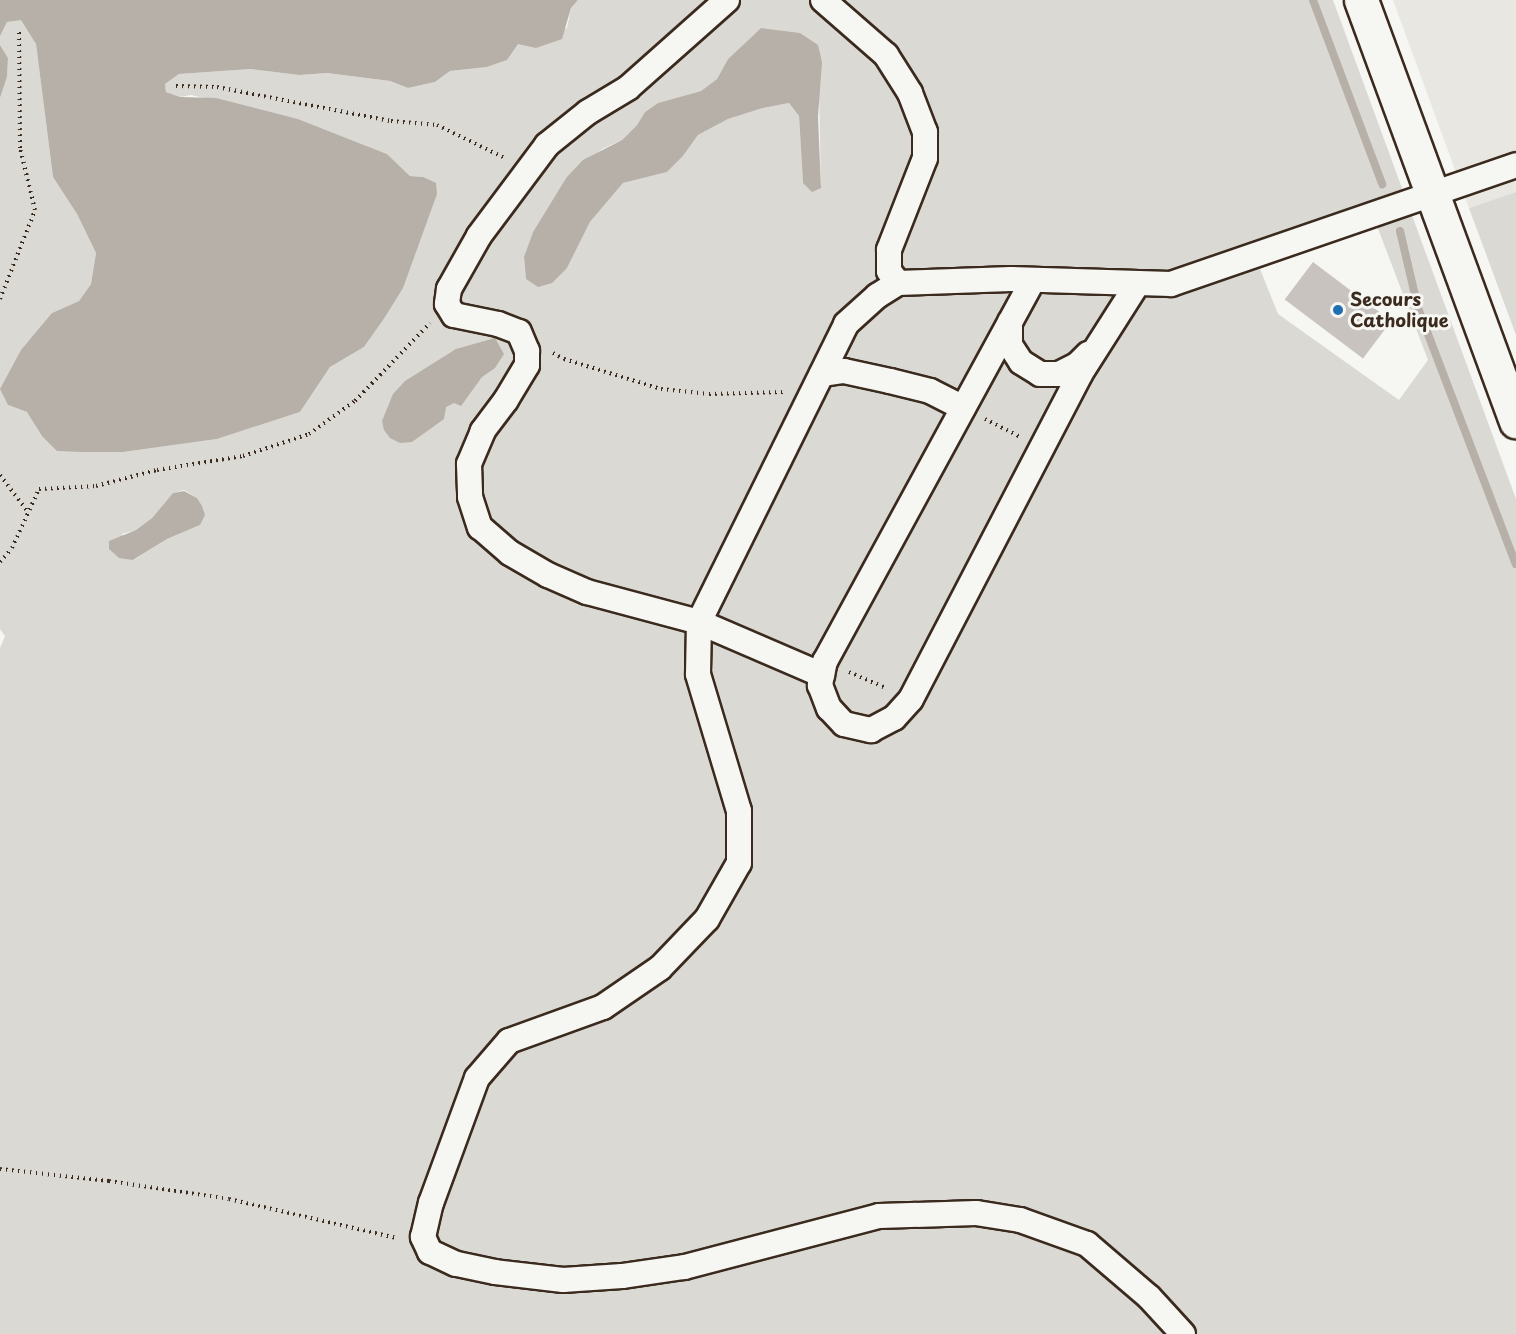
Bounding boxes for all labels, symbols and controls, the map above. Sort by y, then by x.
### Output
place label: Secours Catholique [1350,289,1449,332]
marker: Secours Catholique [1331,303,1345,317]

